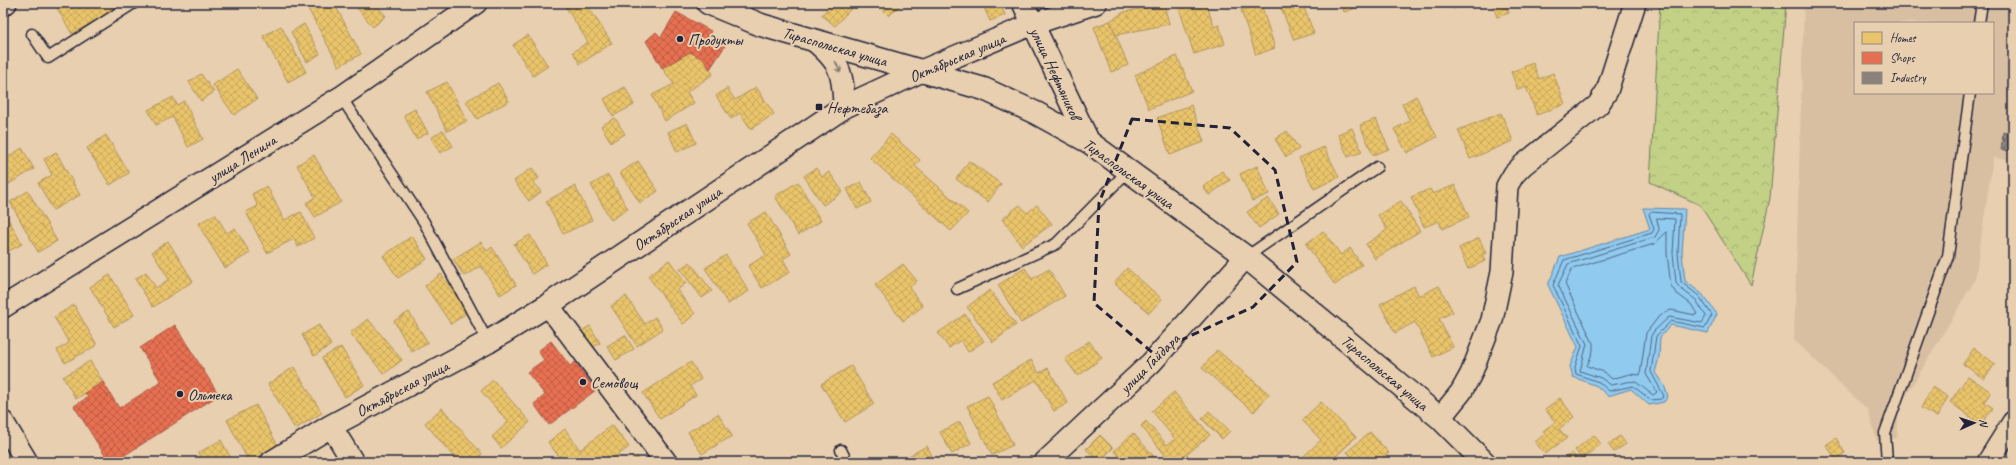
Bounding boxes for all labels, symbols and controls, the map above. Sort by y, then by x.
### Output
legend [1854,22,1994,94]
street label: Тираспольская улица [780,23,891,72]
street label: улица Нефтяников [1025,23,1087,127]
street label: Октябрьская улица [906,28,1010,87]
place label: Продукты [688,30,744,50]
text: Homes [1890,30,1917,46]
marker: Продукты [675,34,685,44]
text: Shops [1890,50,1915,66]
one-way arrow [835,61,842,73]
text: Industry [1890,70,1927,86]
place label: Нефтебаза [827,98,888,118]
marker: Нефтебаза [814,102,824,112]
street label: улица Ленина [204,129,281,188]
street label: Тираспольская улица [1079,134,1179,214]
street label: Октябрьская улица [630,181,727,256]
street label: улица Гайдара [1115,328,1185,399]
street label: Тираспольская улица [1337,331,1433,416]
street label: Октябрьская улица [353,355,454,422]
place label: Семовощ [591,373,638,393]
marker: Семовощ [578,377,588,387]
place label: Ольмека [188,385,233,405]
marker: Ольмека [175,389,185,399]
north arrow [1954,403,1994,443]
text: N [1977,419,1991,428]

